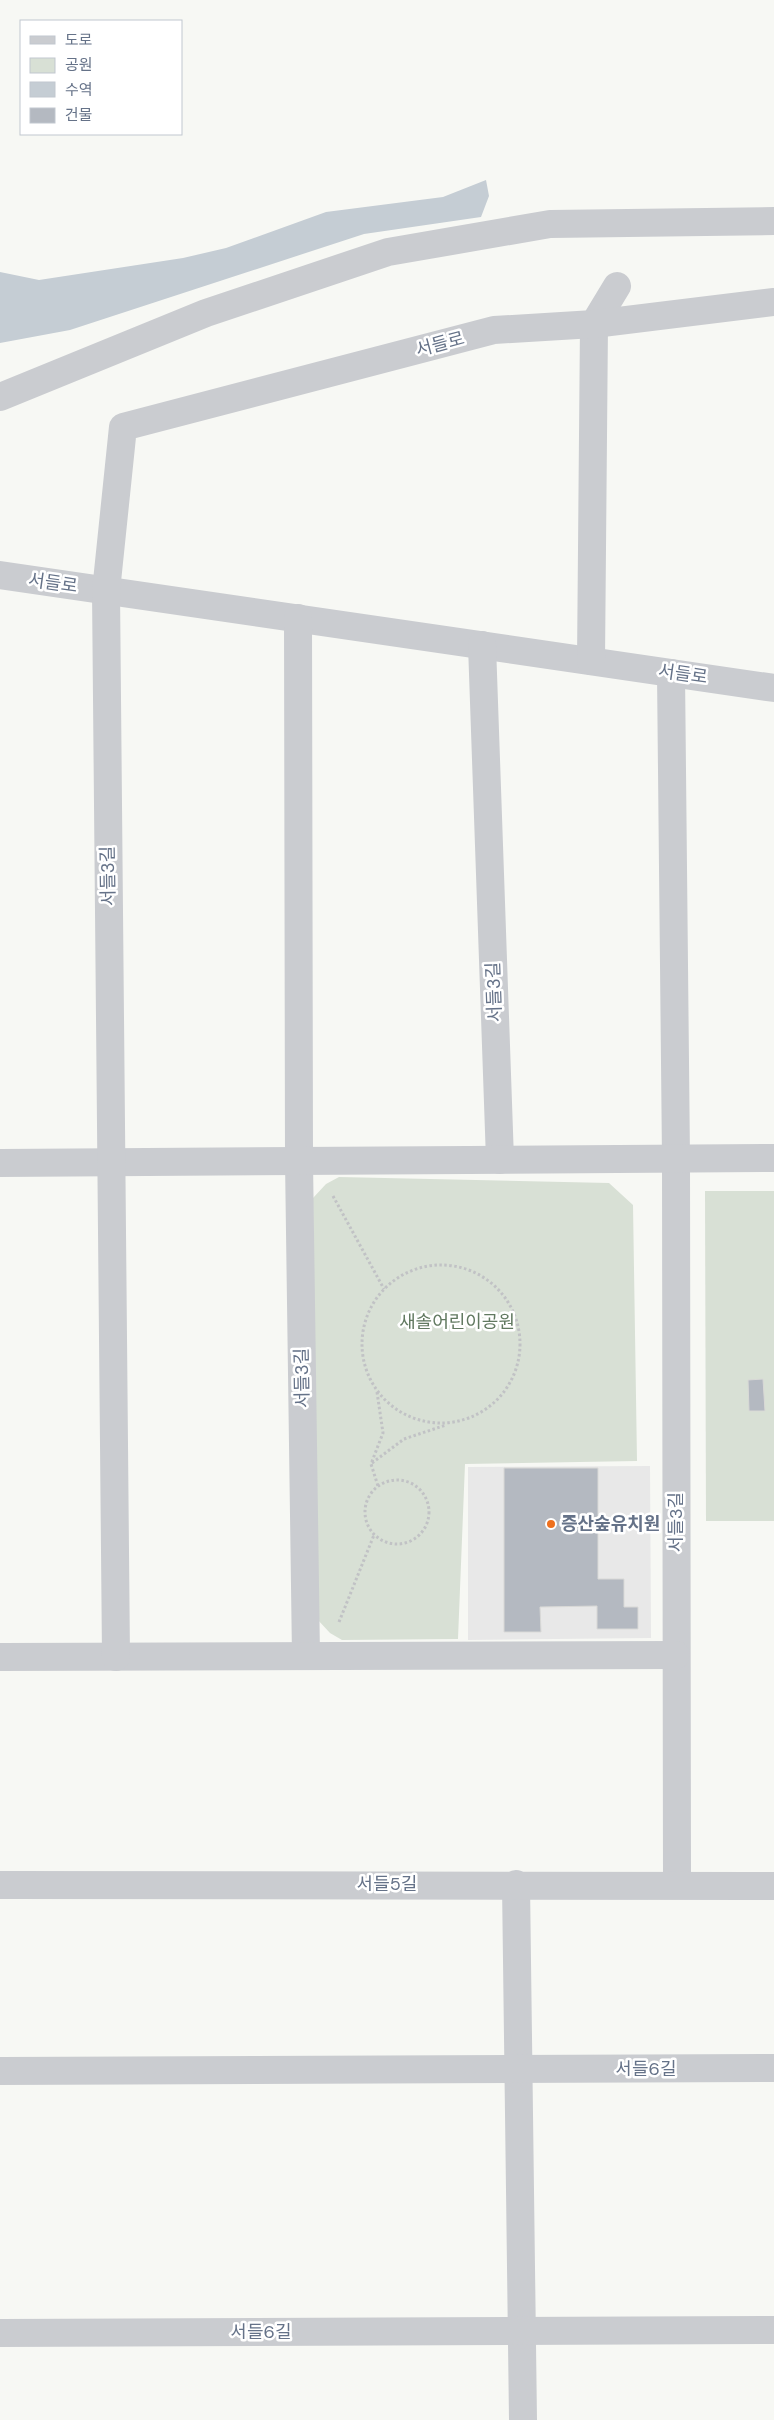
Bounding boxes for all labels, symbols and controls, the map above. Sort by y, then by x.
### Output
legend [20,20,182,135]
text: 도로 [65,30,93,50]
text: 공원 [65,55,93,75]
text: 수역 [65,80,93,100]
text: 건물 [65,105,93,125]
street label: 서들로 [413,326,467,362]
street label: 서들로 [27,568,79,598]
street label: 서들로 [657,659,709,689]
street label: 서들3길 [95,846,121,906]
street label: 서들3길 [481,961,507,1023]
park label: 새솔어린이공원 [399,1310,515,1334]
street label: 서들3길 [289,1348,315,1408]
street label: 서들3길 [664,1492,688,1552]
place label: 증산숲유치원 [561,1512,660,1536]
marker: 증산숲유치원 [545,1518,557,1530]
street label: 서들5길 [357,1872,417,1896]
street label: 서들6길 [616,2057,676,2081]
street label: 서들6길 [231,2320,291,2344]

